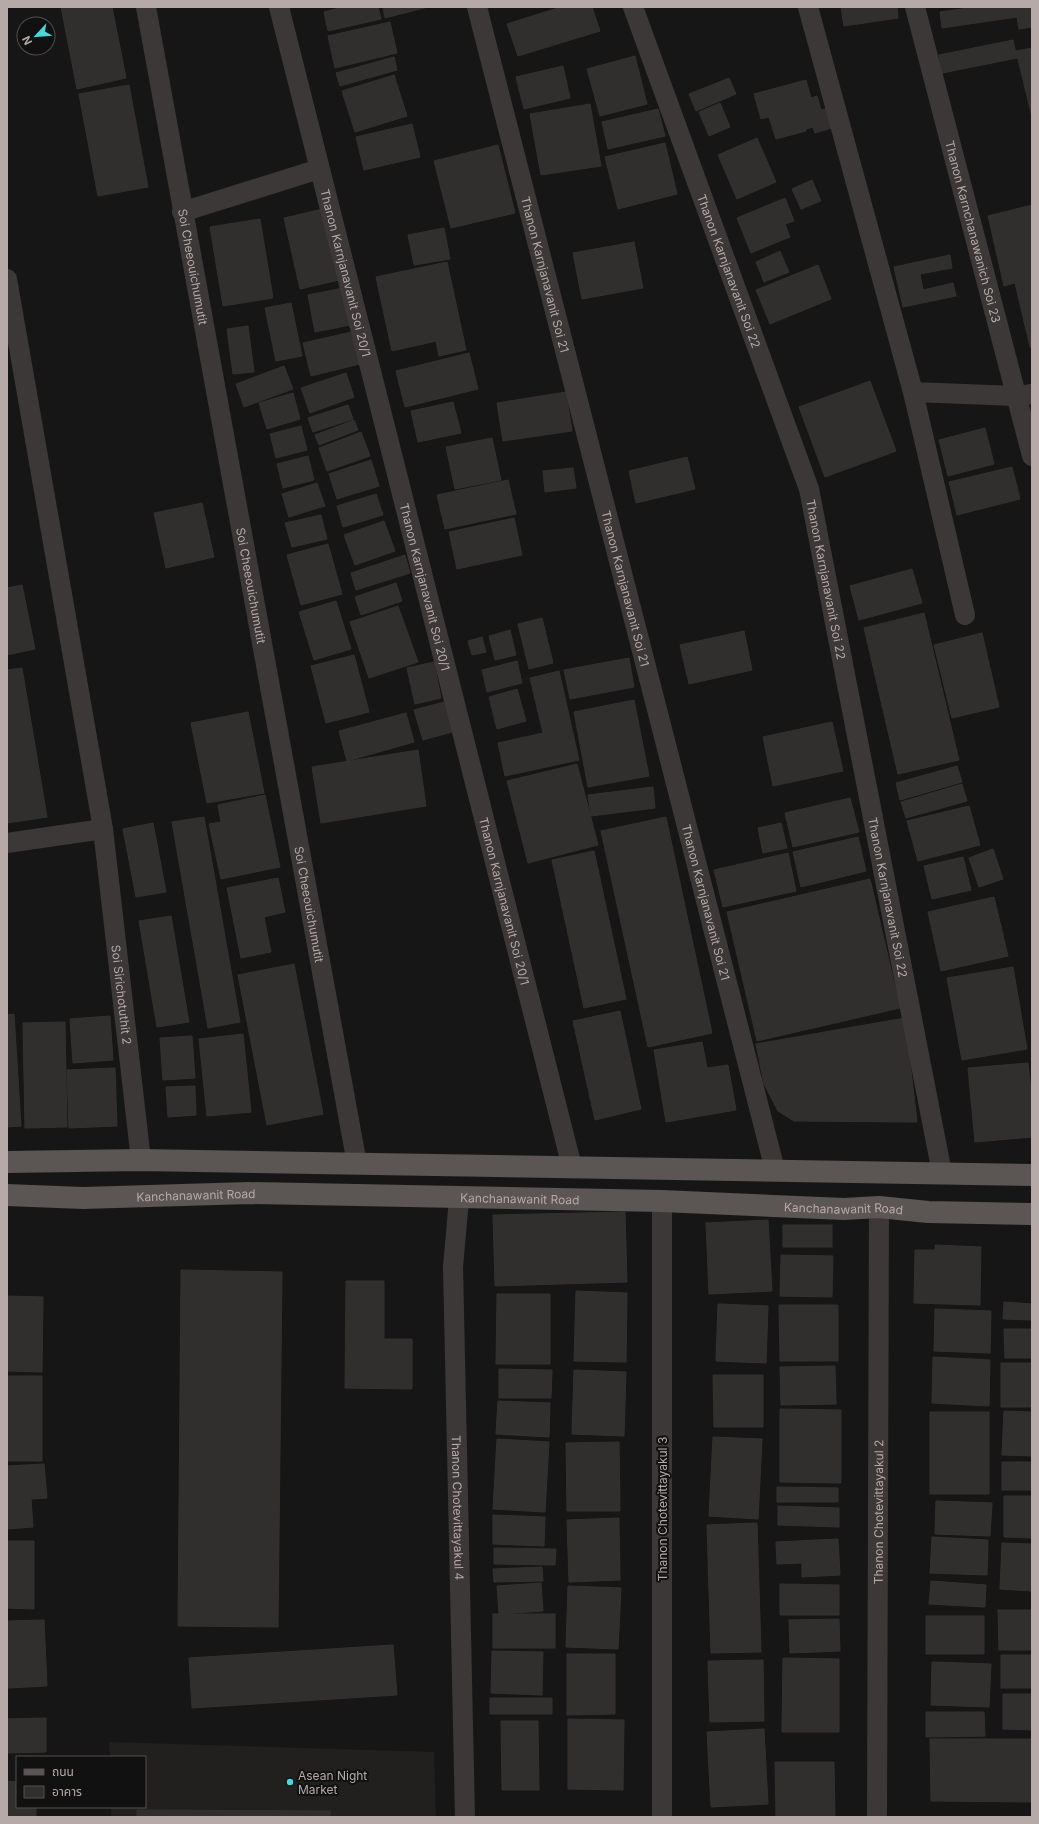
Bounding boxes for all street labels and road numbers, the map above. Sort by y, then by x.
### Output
street label: Thanon Karnchanawanich Soi 23 [943,139,1004,324]
street label: Thanon Karnjanavanit Soi 20/1 [318,187,374,358]
street label: Thanon Karnjanavanit Soi 22 [694,192,764,350]
street label: Thanon Karnjanavanit Soi 21 [518,195,573,354]
street label: Soi Cheeouichumutit [175,207,211,326]
street label: Thanon Karnjanavanit Soi 22 [804,498,849,661]
street label: Thanon Karnjanavanit Soi 20/1 [397,501,454,672]
street label: Thanon Karnjanavanit Soi 21 [599,509,653,668]
street label: Soi Cheeouichumutit [234,526,269,645]
street label: Thanon Karnjanavanit Soi 20/1 [476,816,533,986]
street label: Thanon Karnjanavanit Soi 22 [865,816,911,979]
street label: Thanon Karnjanavanit Soi 21 [679,822,734,982]
street label: Soi Cheeouichumutit [292,845,328,964]
street label: Soi Sirichotuthit 2 [109,944,135,1045]
street label: Kanchanawanit Road [136,1185,256,1204]
street label: Kanchanawanit Road [460,1190,580,1207]
street label: Kanchanawanit Road [784,1199,904,1217]
street label: Thanon Chotevittayakul 4 [449,1435,467,1581]
street label: Thanon Chotevittayakul 3 [655,1437,670,1581]
street label: Thanon Chotevittayakul 2 [870,1440,886,1584]

